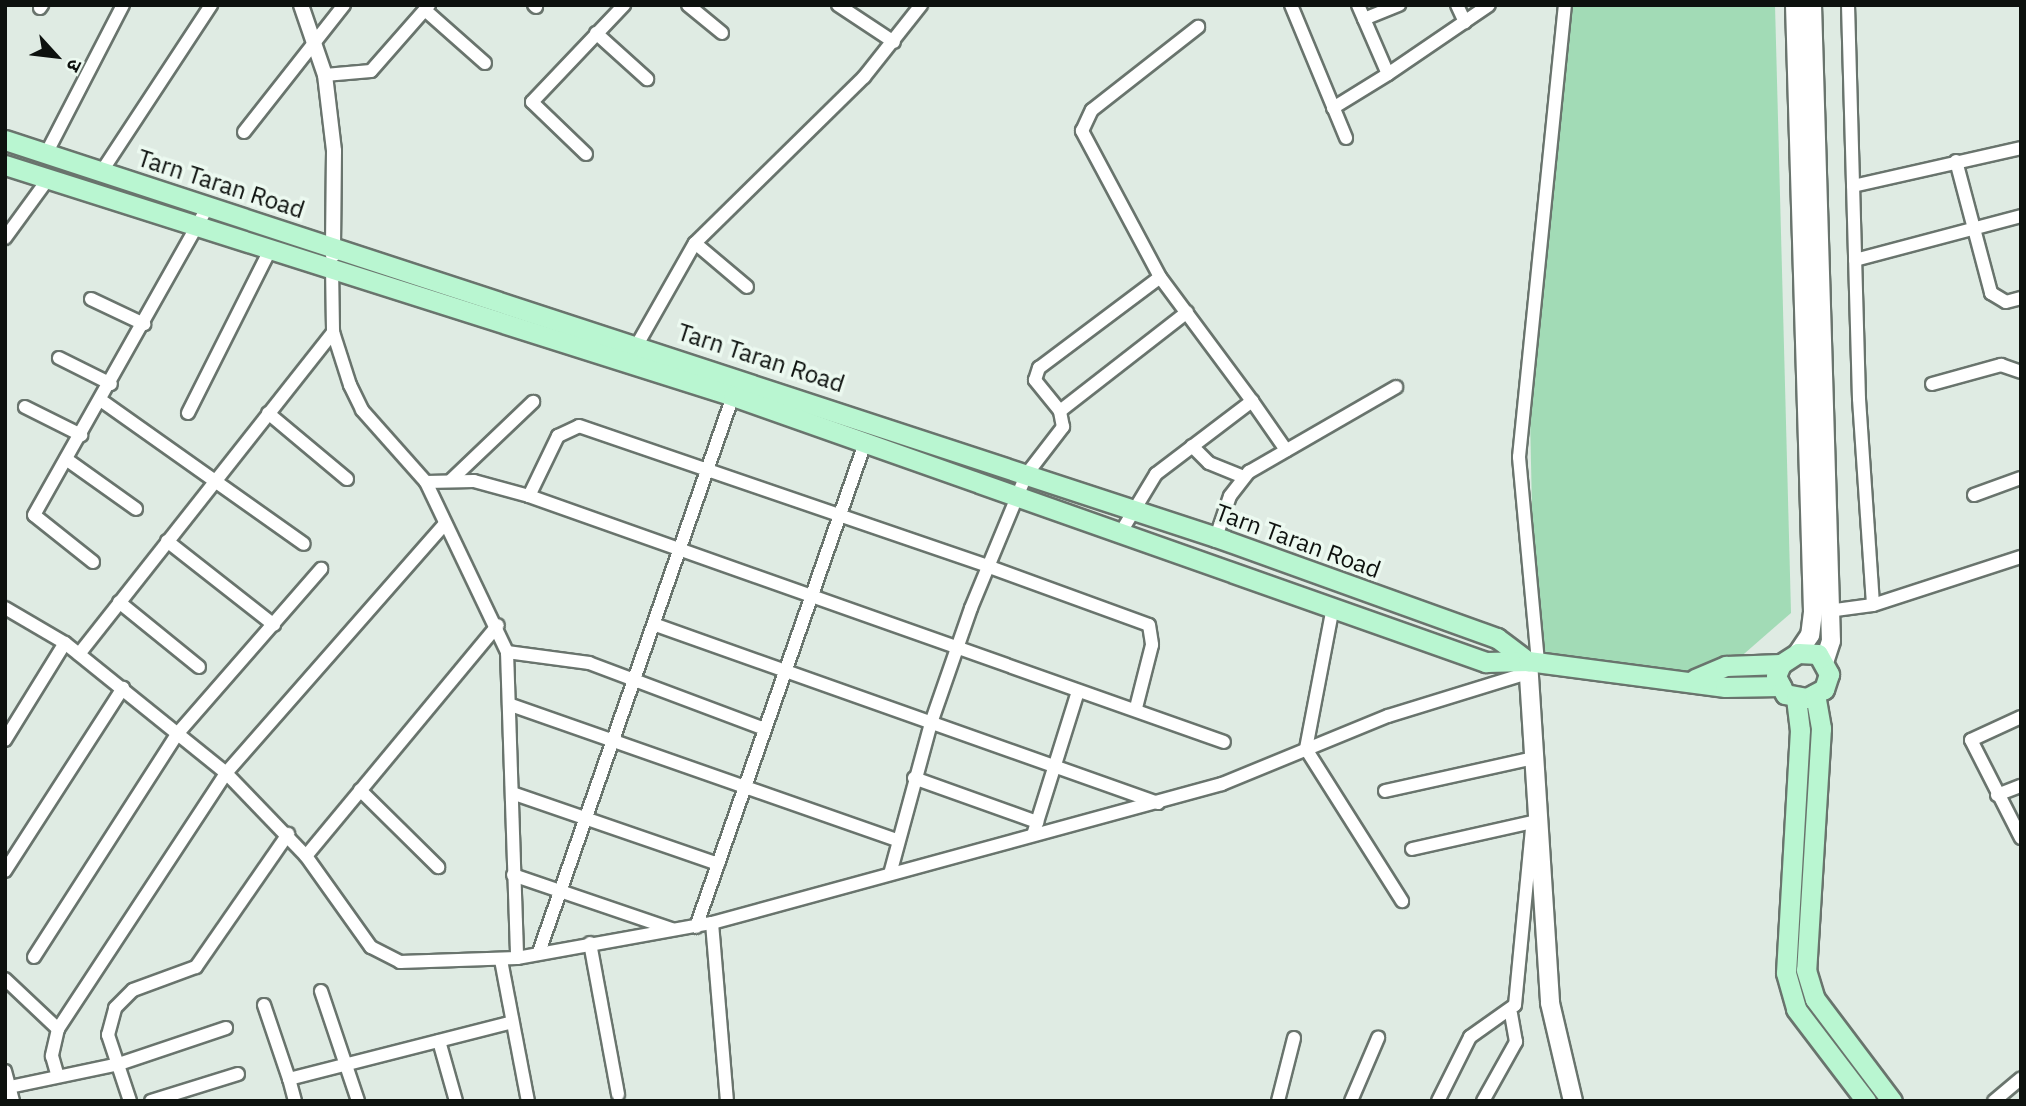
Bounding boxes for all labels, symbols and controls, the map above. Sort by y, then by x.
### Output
north arrow [21,21,91,91]
text: उ [61,55,88,76]
street label: Tarn Taran Road [134,143,308,225]
street label: Tarn Taran Road [674,317,848,399]
street label: Tarn Taran Road [1211,498,1385,584]

